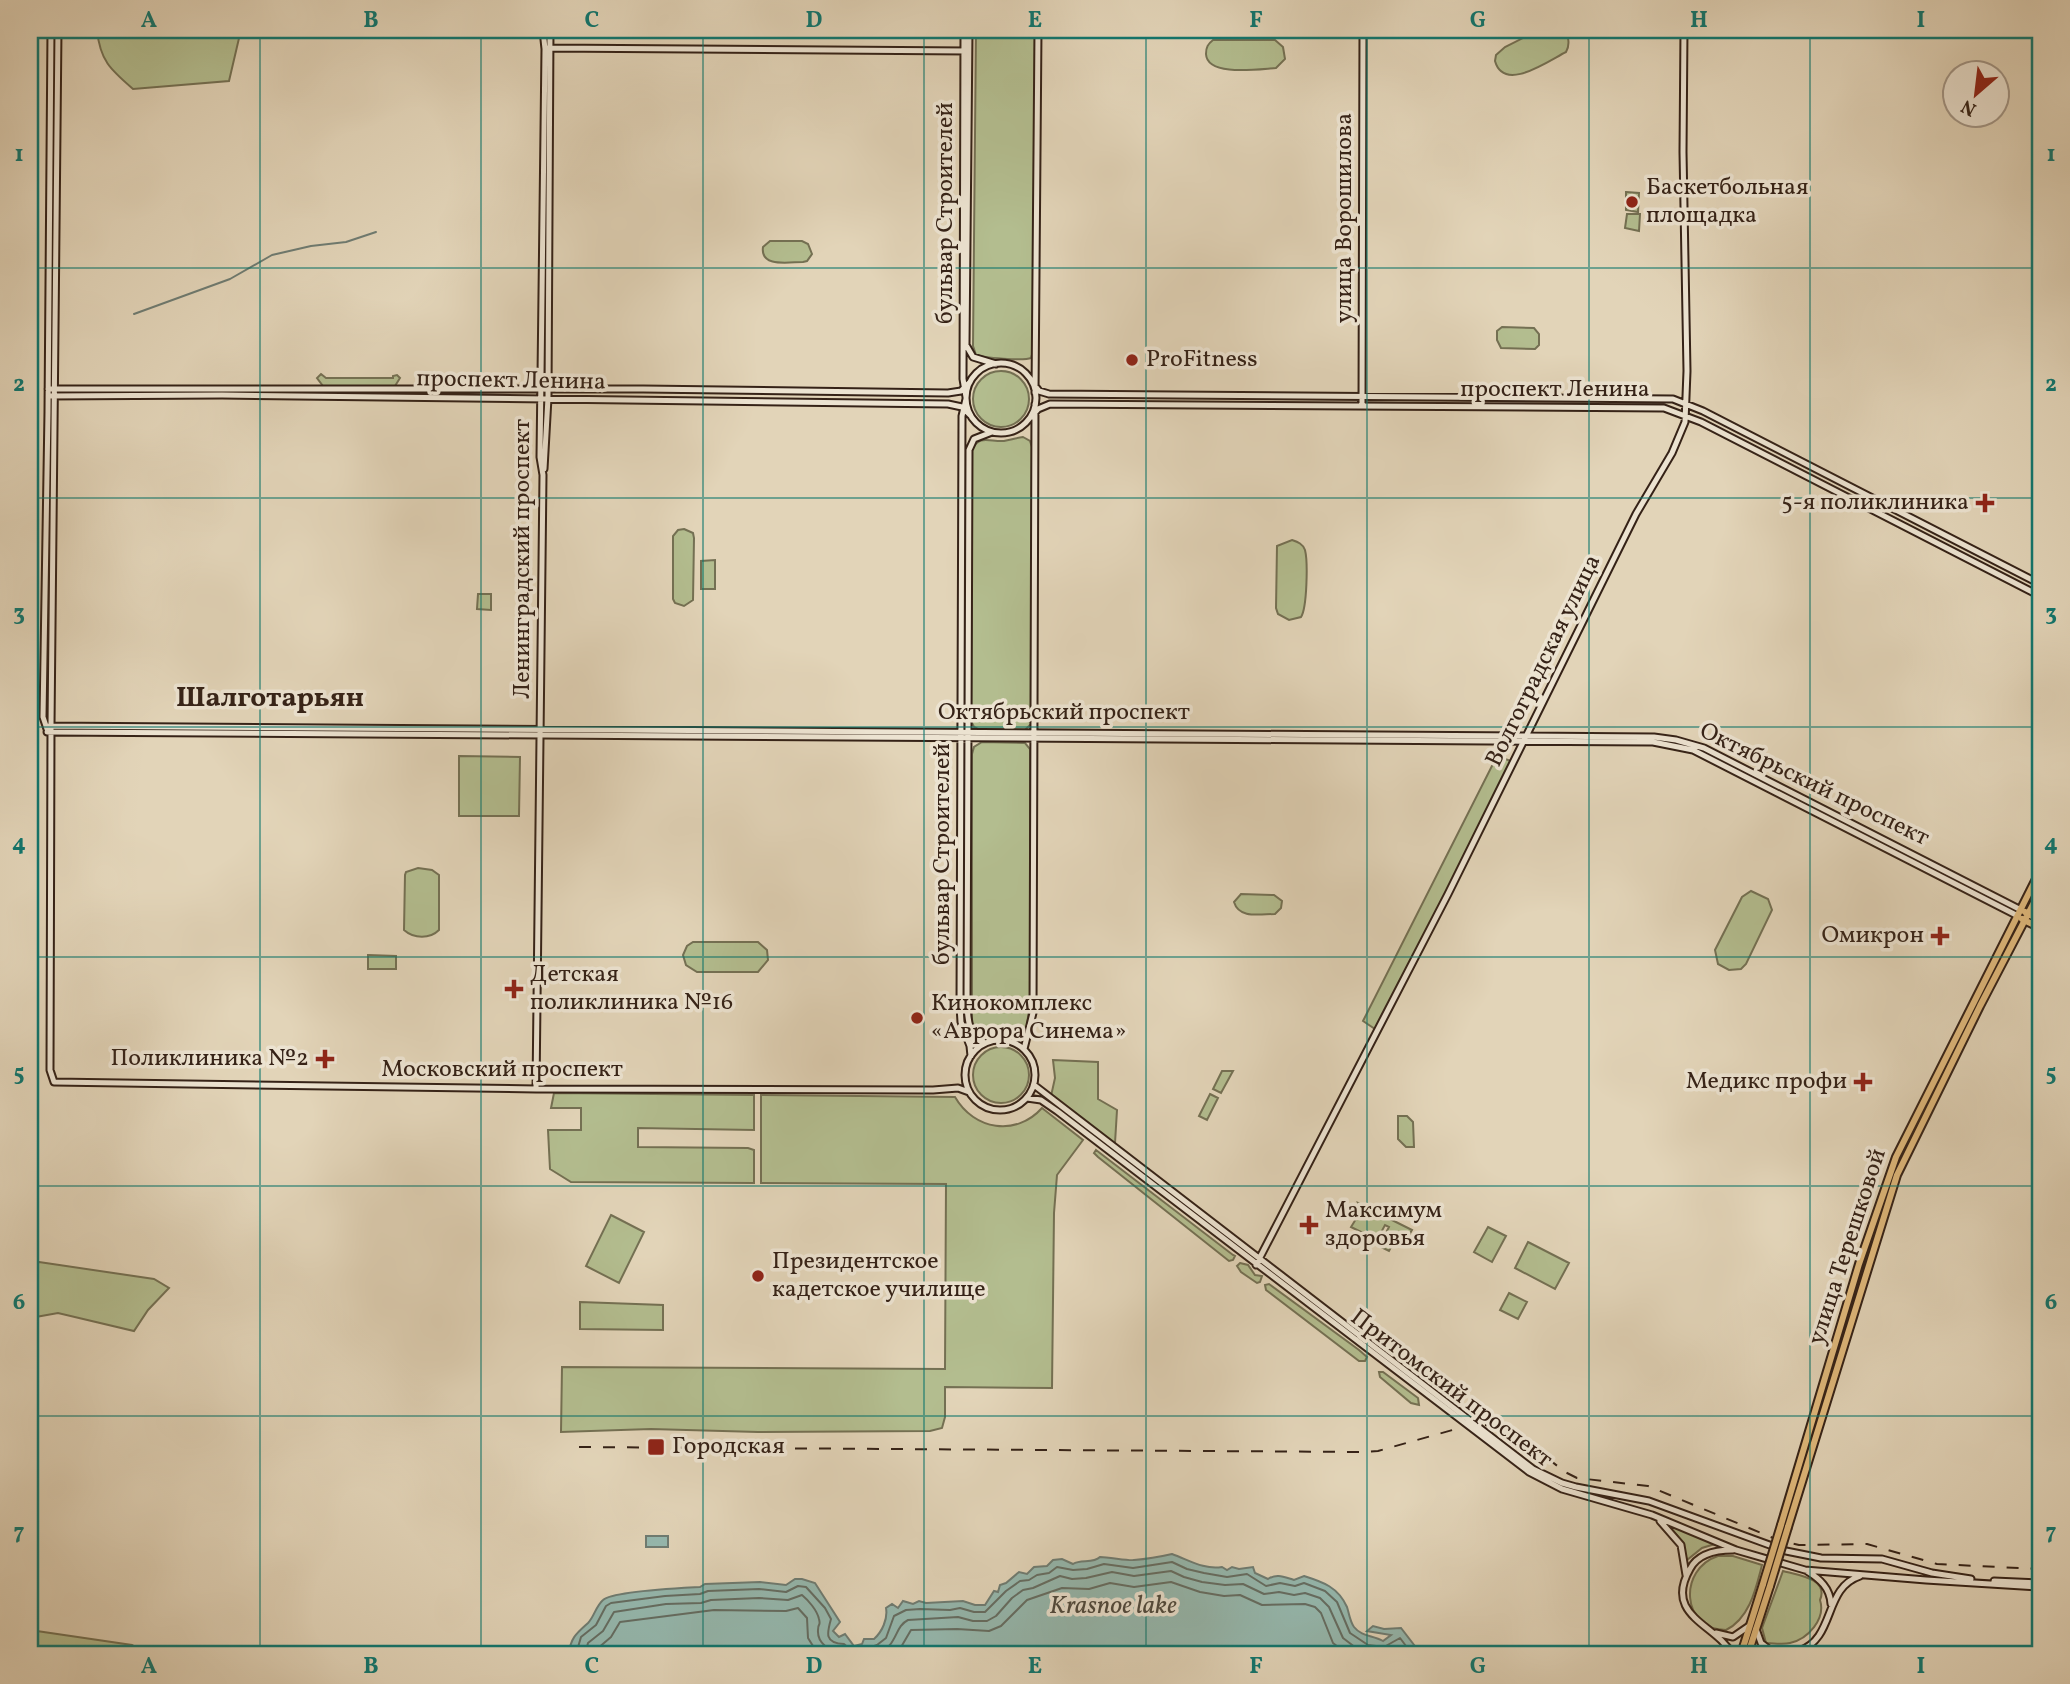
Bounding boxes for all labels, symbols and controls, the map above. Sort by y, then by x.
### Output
text: A [141,5,157,37]
text: B [363,5,379,37]
text: C [585,5,599,37]
text: D [806,5,823,37]
text: E [1028,5,1042,37]
text: F [1249,5,1263,37]
text: G [1470,5,1486,37]
text: H [1690,5,1708,37]
text: I [1917,5,1925,37]
north arrow [1940,60,2010,130]
text: N [1957,92,1981,122]
street label: бульвар Строителей [929,102,963,324]
street label: улица Ворошилова [1328,113,1362,323]
text: 1 [14,139,24,171]
text: 1 [2046,139,2056,171]
place label: Баскетбольная площадка [1646,171,1808,233]
marker: Баскетбольная площадка [1624,194,1640,210]
place label: ProFitness [1146,343,1257,377]
marker: ProFitness [1124,352,1140,368]
street label: проспект Ленина [416,362,606,400]
text: 2 [13,369,25,401]
text: 2 [2045,369,2057,401]
street label: проспект Ленина [1460,373,1650,407]
street label: Ленинградский проспект [506,419,540,699]
place label: 5-я поликлиника [1781,486,1969,520]
marker: 5-я поликлиника [1975,493,1995,513]
street label: Волгоградская улица [1478,549,1610,773]
text: 3 [13,598,25,630]
text: 3 [2045,598,2057,630]
district label: Шалготарьян [176,679,364,718]
street label: Октябрьский проспект [938,696,1190,730]
street label: Октябрьский проспект [1693,715,1935,855]
street label: бульвар Строителей [926,743,960,965]
text: 4 [12,828,26,860]
text: 4 [2044,828,2058,860]
place label: Омикрон [1821,919,1924,953]
marker: Омикрон [1930,926,1950,946]
place label: Детская поликлиника №16 [530,958,733,1020]
marker: Детская поликлиника №16 [504,979,524,999]
place label: Кинокомплекс «Аврора Синема» [931,987,1126,1049]
marker: Кинокомплекс «Аврора Синема» [909,1010,925,1026]
place label: Поликлиника №2 [111,1042,309,1076]
marker: Поликлиника №2 [315,1049,335,1069]
street label: Московский проспект [381,1053,623,1087]
text: 5 [13,1058,25,1090]
text: 5 [2045,1058,2057,1090]
place label: Медикс профи [1686,1065,1847,1099]
marker: Медикс профи [1853,1072,1873,1092]
street label: улица Терешковой [1800,1145,1896,1349]
place label: Максимум здоровья [1325,1194,1442,1256]
marker: Максимум здоровья [1299,1215,1319,1235]
place label: Президентское кадетское училище [772,1245,986,1307]
marker: Президентское кадетское училище [750,1268,766,1284]
text: 6 [13,1287,25,1319]
text: 6 [2045,1287,2057,1319]
street label: Притомский проспект [1343,1301,1559,1477]
place label: Городская [672,1430,785,1464]
marker: Городская [646,1437,666,1457]
text: 7 [14,1517,25,1549]
text: 7 [2046,1517,2057,1549]
water label: Krasnoe lake [1049,1588,1177,1624]
text: A [141,1651,157,1683]
text: B [363,1651,379,1683]
text: C [585,1651,599,1683]
text: D [806,1651,823,1683]
text: E [1028,1651,1042,1683]
text: F [1249,1651,1263,1683]
text: G [1470,1651,1486,1683]
text: H [1690,1651,1708,1683]
text: I [1917,1651,1925,1683]

